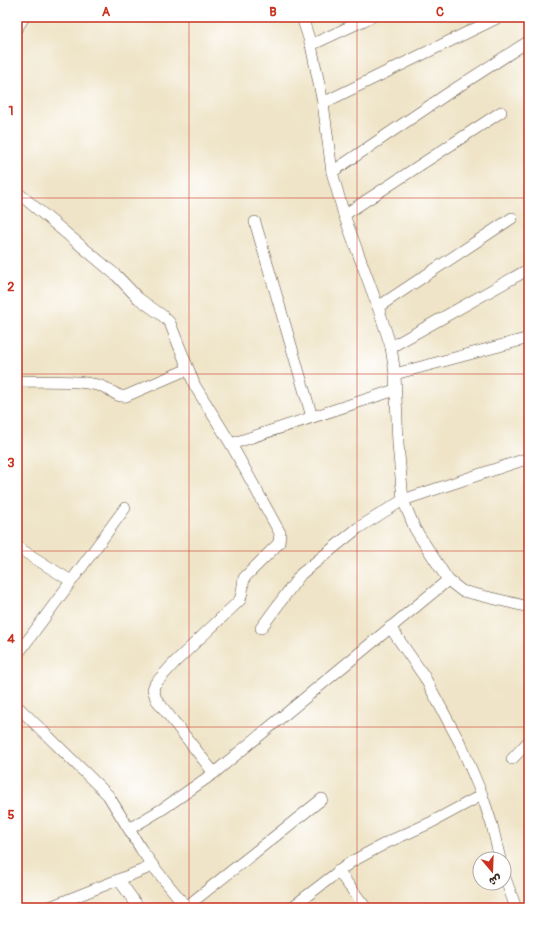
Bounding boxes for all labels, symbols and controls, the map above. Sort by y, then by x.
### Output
text: A [102,4,111,20]
text: B [269,4,277,20]
text: C [436,4,444,20]
text: 1 [8,103,14,119]
text: 2 [7,279,15,295]
text: 3 [7,455,15,471]
text: 4 [7,631,15,647]
text: 5 [7,807,15,823]
north arrow [472,851,512,891]
text: ش [487,872,503,888]

